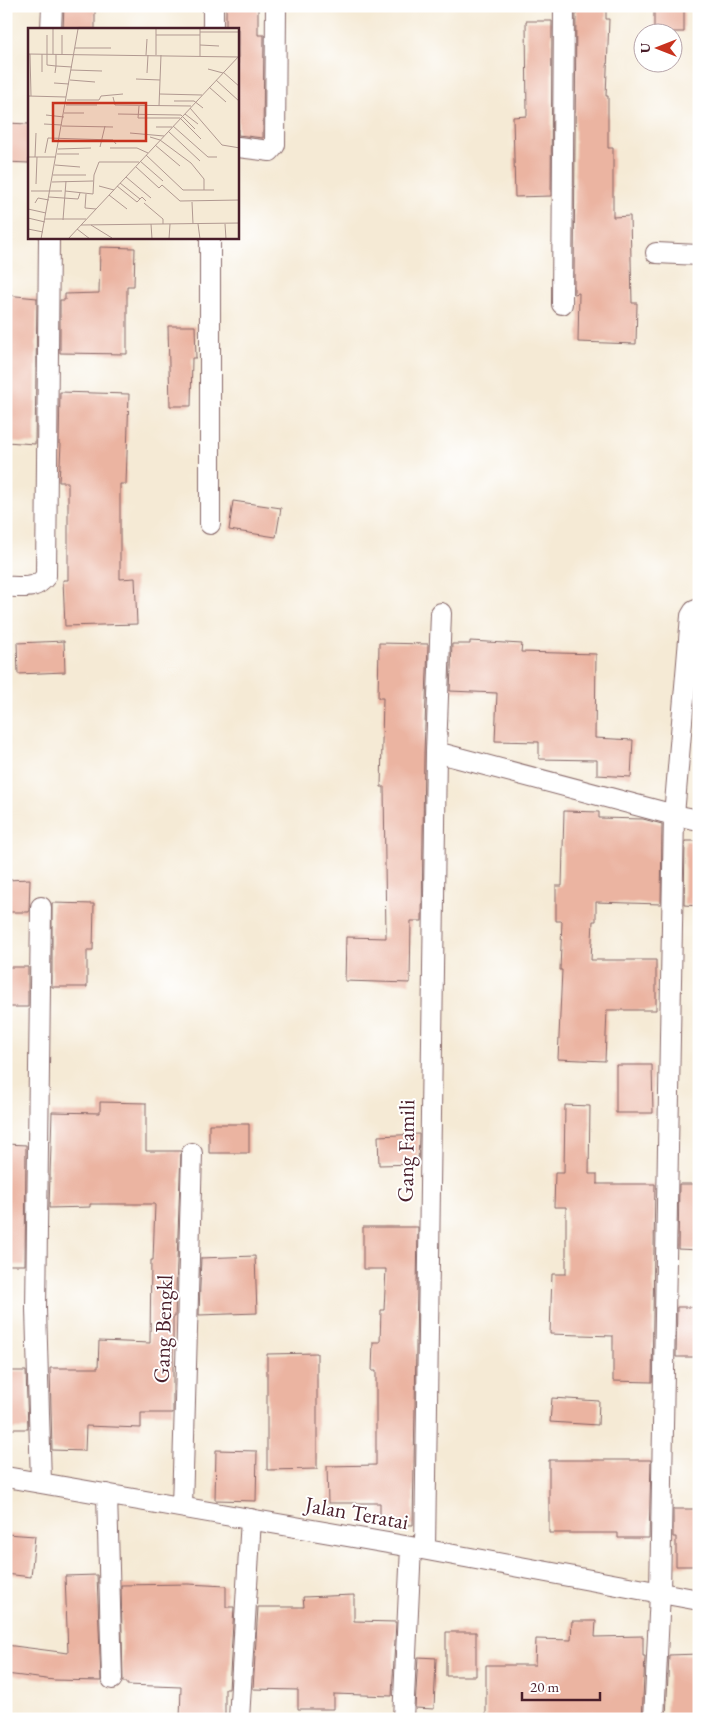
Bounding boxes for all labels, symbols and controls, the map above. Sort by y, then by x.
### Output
north arrow [632,22,682,72]
inset map [28,28,239,239]
text: U [636,42,654,53]
street label: Gang Famili [391,1099,421,1203]
street label: Gang Bengkl [147,1274,179,1384]
street label: Jalan Teratai [301,1489,411,1536]
scale bar [522,1670,600,1702]
text: 20 m [530,1677,559,1696]

